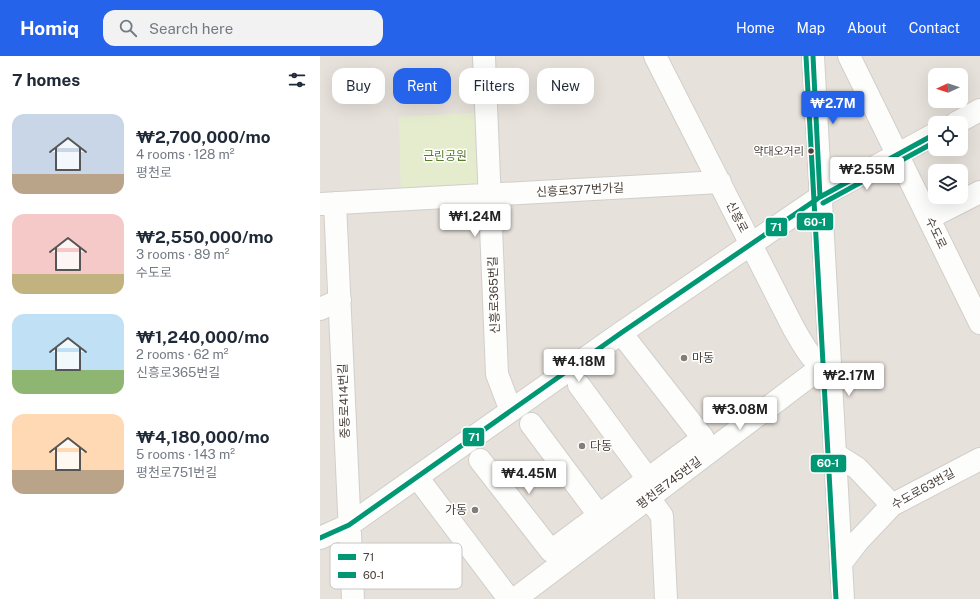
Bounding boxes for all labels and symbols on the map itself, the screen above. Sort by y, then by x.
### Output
north arrow [928,68,968,108]
pin: ₩2.7M [805,91,861,125]
place label: 약대오거리 [753,145,804,157]
marker: 약대오거리 [806,146,816,156]
park label: 근린공원 [423,149,467,163]
pin: ₩2.55M [834,157,900,191]
street label: 신흥로377번가길 [536,181,624,199]
street label: 신흥로 [723,199,751,235]
pin: ₩1.24M [442,204,508,238]
line badge: 60-1 [796,212,834,231]
street label: 수도로 [922,215,950,251]
text: 60-1 [804,216,826,228]
line badge: 71 [765,217,788,237]
text: 71 [770,221,782,233]
street label: 신흥로365번길 [486,256,502,334]
pin: ₩4.18M [546,349,612,383]
place label: 마동 [692,351,714,365]
marker: 마동 [679,353,689,363]
street label: 중동로414번길 [336,363,352,439]
pin: ₩2.17M [816,363,882,397]
pin: ₩3.08M [707,397,773,431]
line badge: 71 [462,427,485,447]
text: 71 [468,431,480,443]
place label: 다동 [590,439,612,453]
marker: 다동 [577,441,587,451]
street label: 평천로745번길 [634,454,704,512]
line badge: 60-1 [810,454,847,473]
text: 60-1 [817,457,839,469]
pin: ₩4.45M [496,461,562,495]
street label: 수도로63번길 [889,466,957,512]
place label: 가동 [445,503,467,517]
marker: 가동 [470,505,480,515]
legend [330,543,462,589]
text: 71 [363,551,374,563]
text: 60-1 [363,569,384,581]

